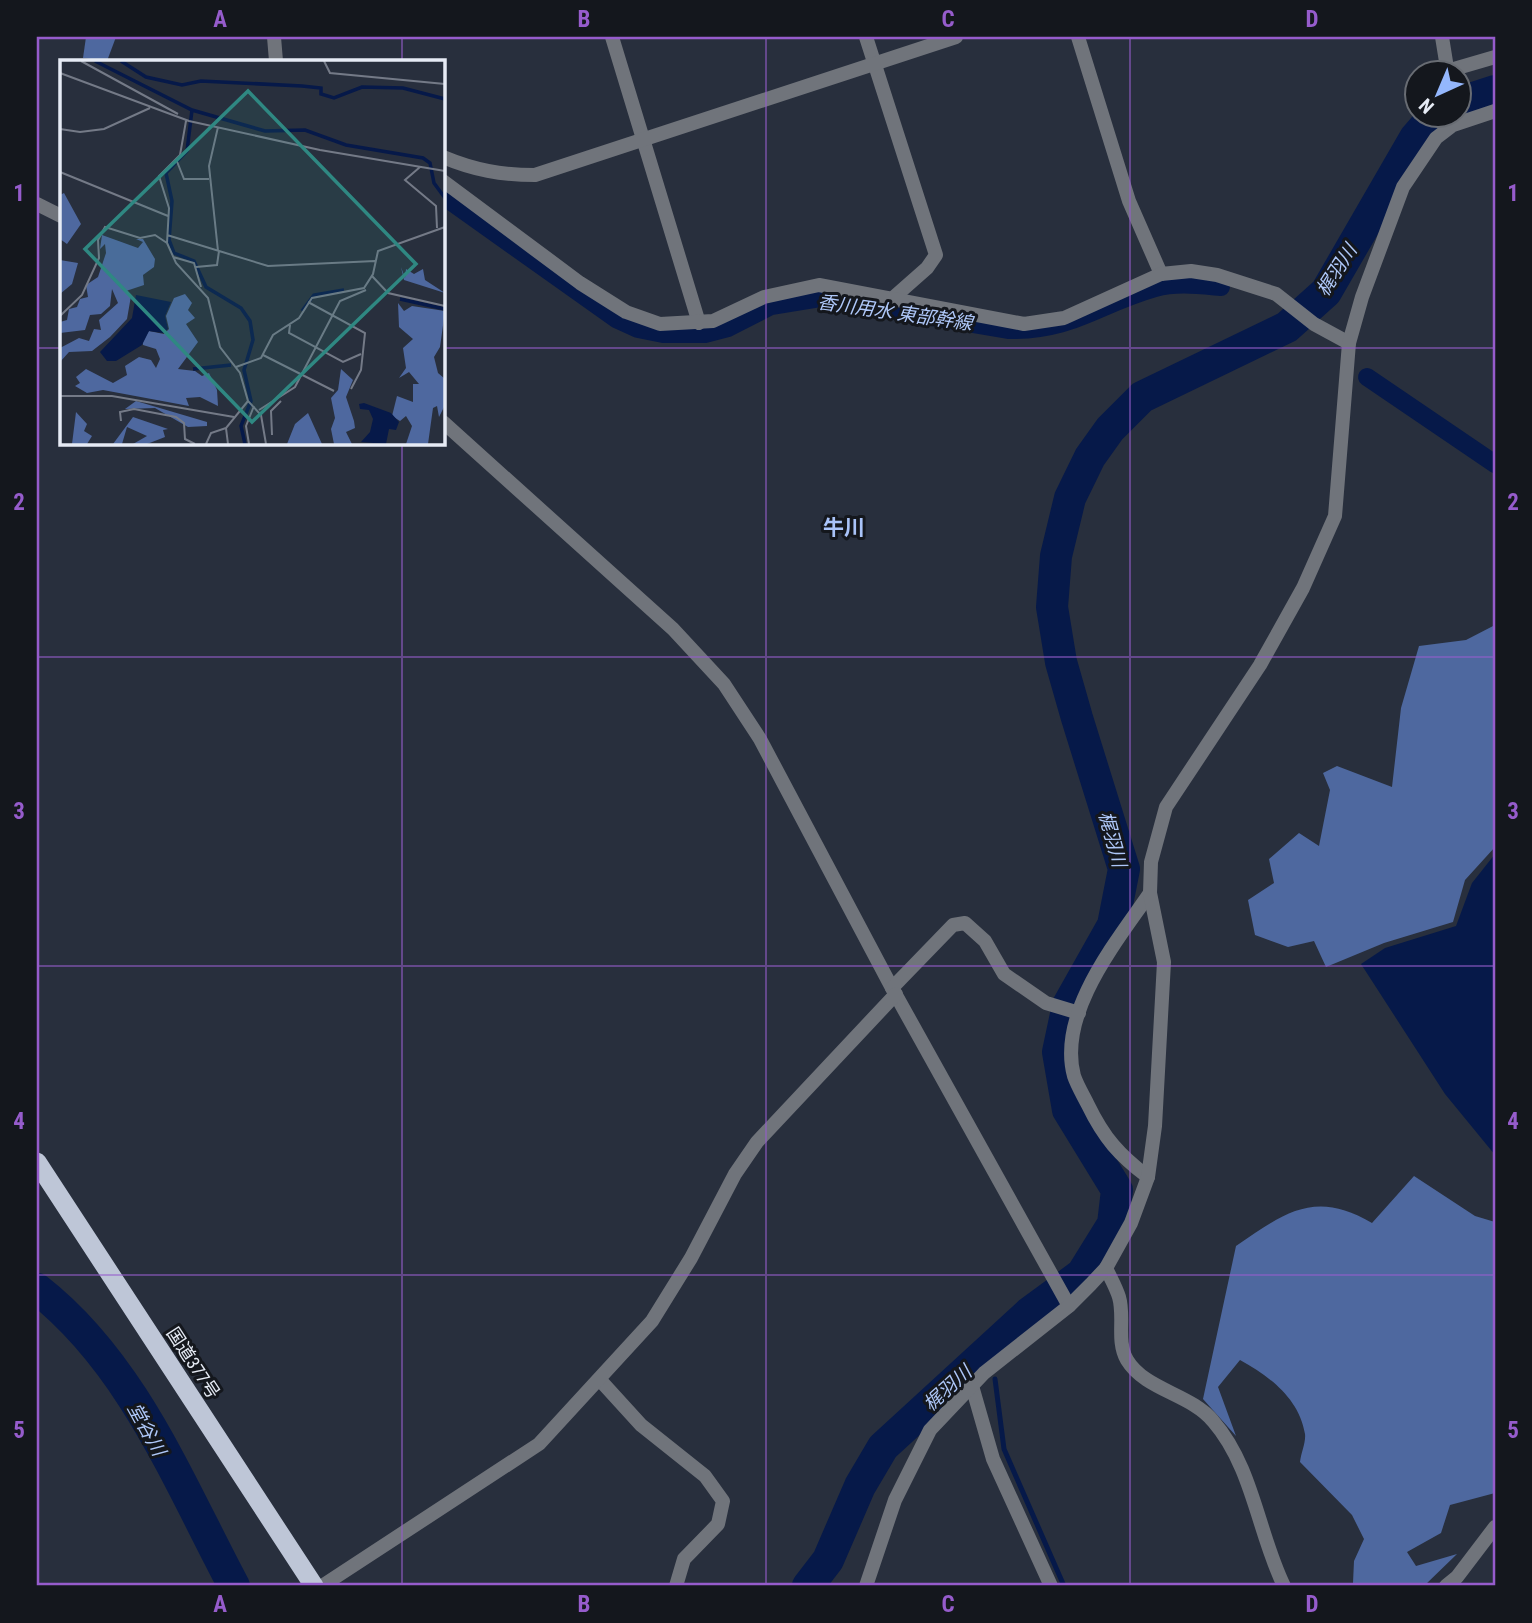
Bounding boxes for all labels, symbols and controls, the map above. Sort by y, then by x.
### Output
text: A [213,6,227,33]
text: B [578,6,590,33]
text: C [941,6,955,33]
text: D [1306,6,1319,33]
inset map [60,60,444,444]
north arrow [1402,60,1472,130]
text: N [1414,94,1439,118]
text: 1 [13,180,25,207]
text: 1 [1507,180,1519,207]
water label: 梶羽川 [1311,238,1363,300]
water label: 香川用水 東部幹線 [816,290,976,335]
text: 2 [13,489,25,516]
text: 2 [1507,489,1519,516]
district label: 牛川 [823,516,865,540]
text: 3 [13,798,25,825]
text: 3 [1507,798,1519,825]
water label: 梶羽川 [1094,809,1132,872]
text: 4 [13,1108,25,1135]
text: 4 [1507,1108,1519,1135]
street label: 国道377号 [163,1323,224,1402]
water label: 梶羽川 [918,1359,978,1416]
water label: 堂谷川 [123,1399,171,1461]
text: 5 [13,1417,25,1444]
text: 5 [1507,1417,1519,1444]
text: A [213,1591,227,1618]
text: B [578,1591,590,1618]
text: C [941,1591,955,1618]
text: D [1306,1591,1319,1618]

